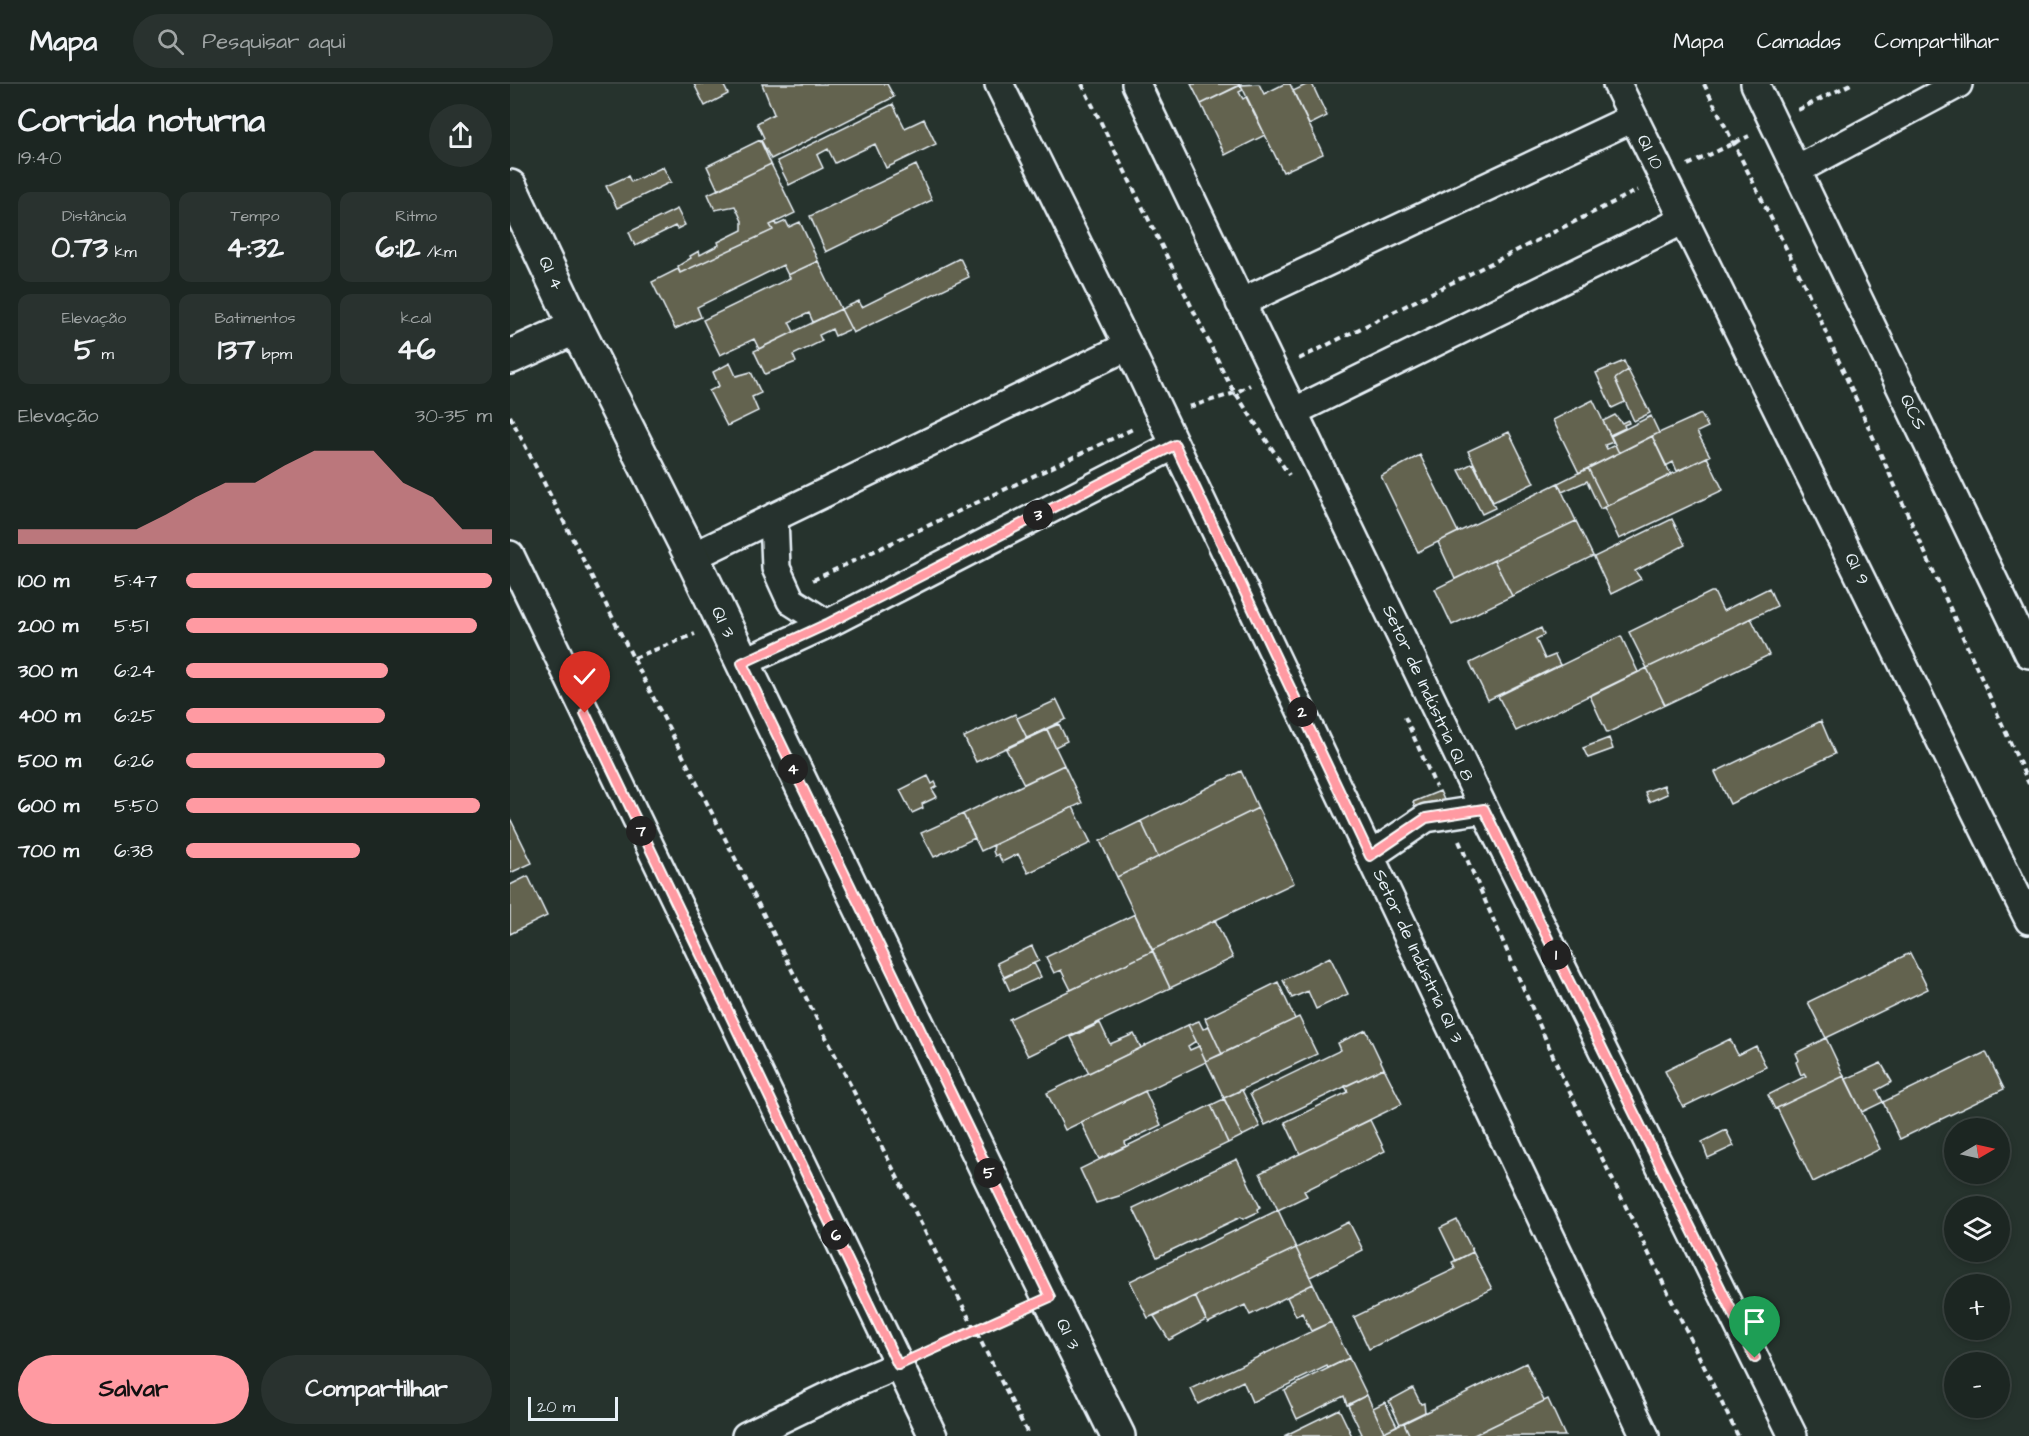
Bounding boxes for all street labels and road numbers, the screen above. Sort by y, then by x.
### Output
street label: QI 10 [1631,130,1669,174]
street label: QI 4 [532,252,570,294]
street label: QCS [1894,390,1932,434]
street label: QI 9 [1839,549,1875,589]
street label: Setor de Indústria QI 8 [1376,601,1480,786]
street label: QI 3 [705,602,741,642]
street label: Setor de Indústria QI 3 [1367,865,1469,1047]
street label: QI 3 [1050,1314,1086,1354]

